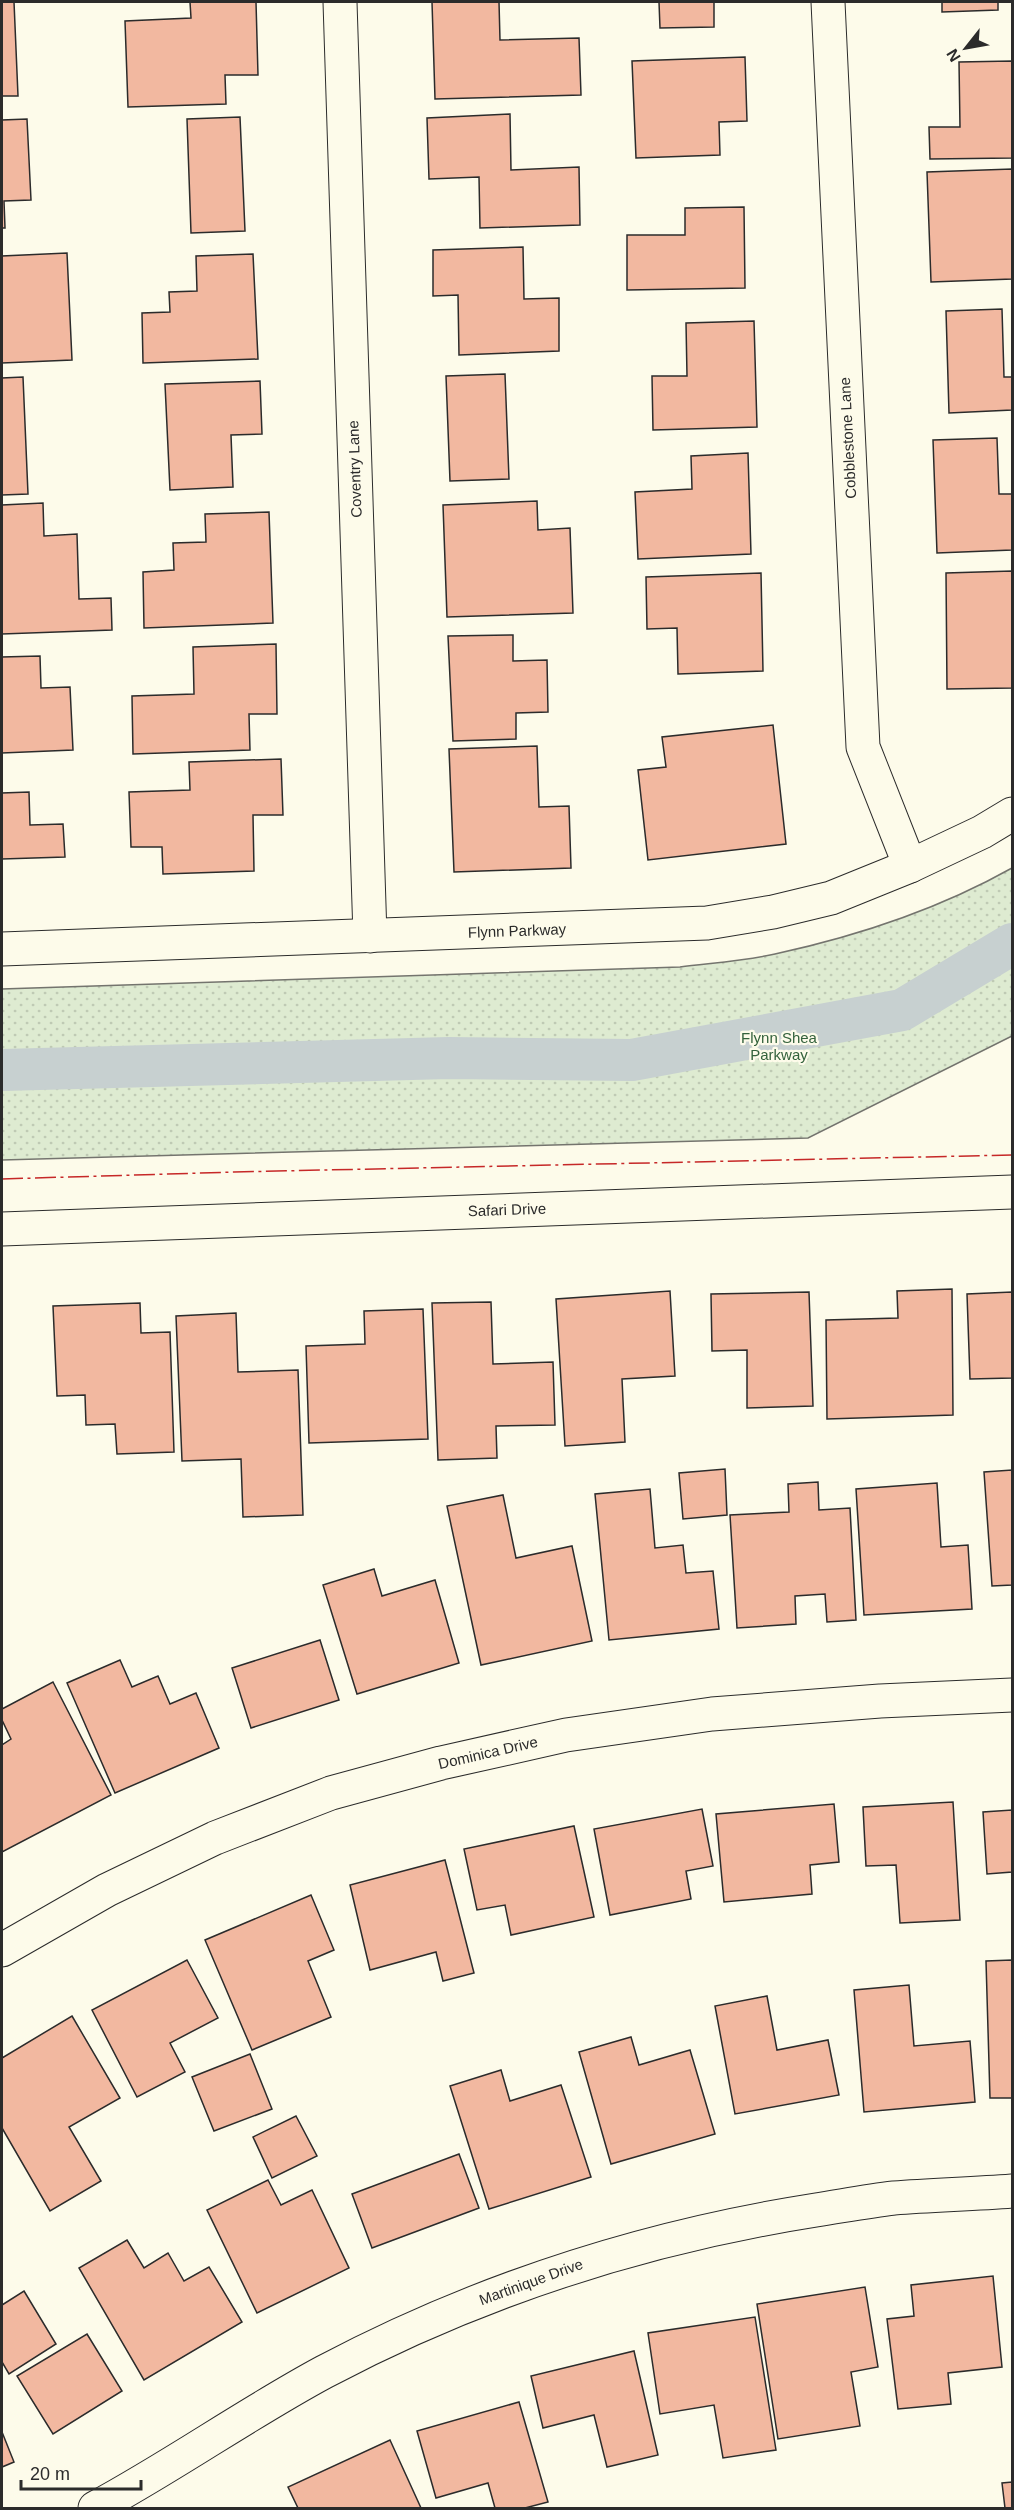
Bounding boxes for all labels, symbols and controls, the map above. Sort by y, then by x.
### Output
north arrow [936,18,996,78]
text: N [943,46,964,65]
street label: Cobblestone Lane [836,377,859,499]
street label: Coventry Lane [344,420,365,518]
street label: Flynn Parkway [468,920,567,941]
park label: Flynn Shea Parkway [741,1029,818,1063]
street label: Safari Drive [468,1200,546,1219]
street label: Dominica Drive [436,1733,539,1772]
street label: Martinique Drive [477,2255,585,2308]
scale bar [21,2453,141,2491]
text: 20 m [30,2464,70,2484]

